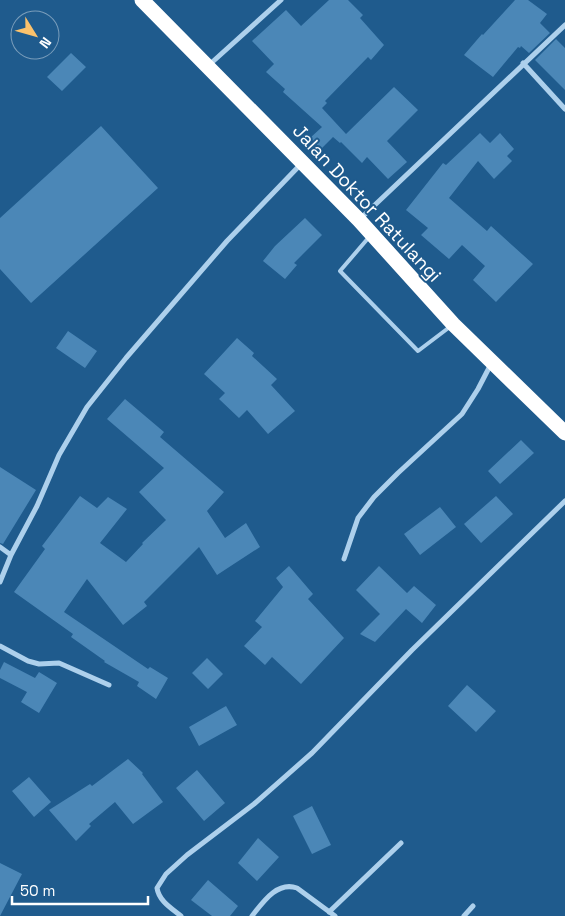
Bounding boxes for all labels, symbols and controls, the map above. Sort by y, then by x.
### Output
north arrow [10,10,60,60]
text: N [35,34,55,52]
street label: Jalan Doktor Ratulangi [287,119,447,287]
scale bar [12,874,149,906]
text: 50 m [20,881,55,900]

